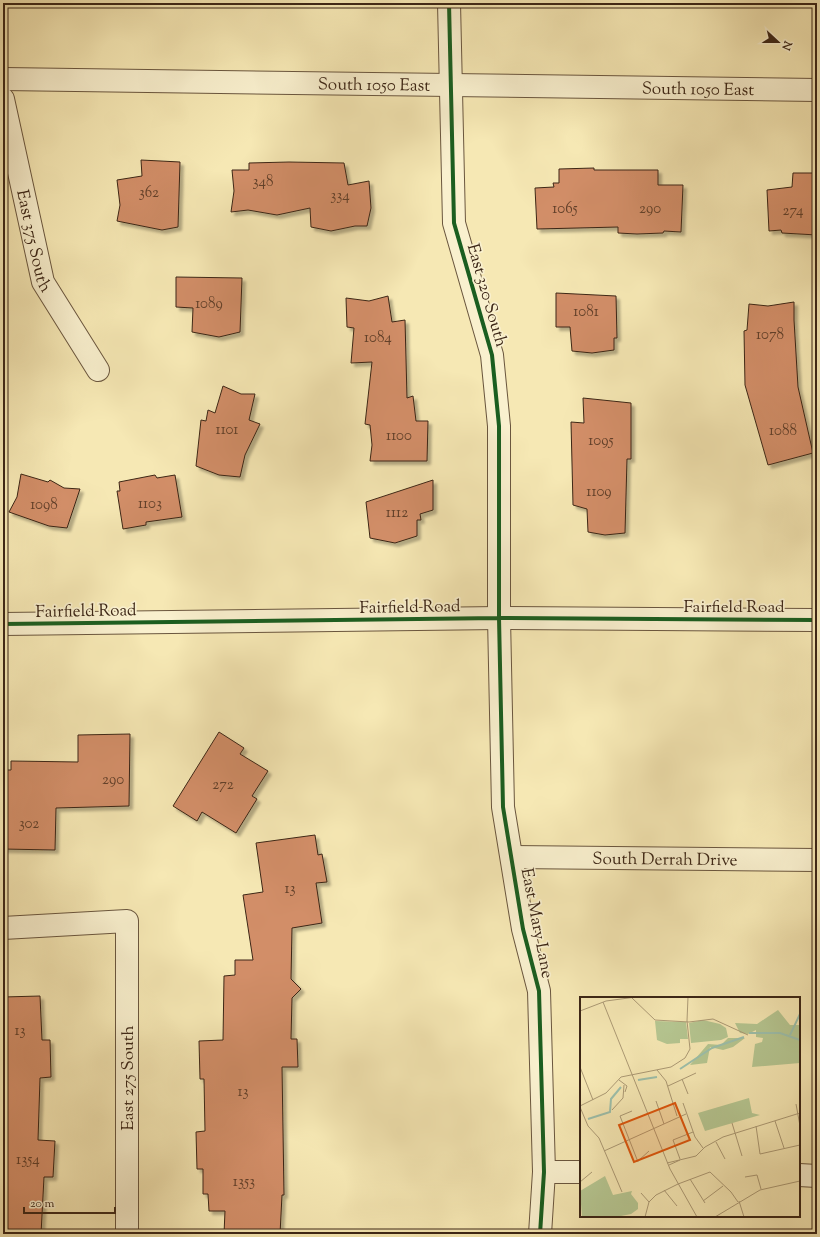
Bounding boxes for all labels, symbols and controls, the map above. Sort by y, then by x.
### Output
north arrow [758,22,798,62]
text: N [777,37,796,53]
street label: South 1050 East [318,73,430,99]
street label: South 1050 East [642,78,754,103]
house number: 348 [252,172,274,193]
house number: 362 [139,183,159,204]
house number: 334 [330,186,350,207]
street label: East 375 South [9,188,57,298]
house number: 1065 [552,199,578,220]
house number: 290 [639,199,661,220]
house number: 274 [782,201,804,222]
street label: East 320 South [460,241,512,350]
house number: 1089 [195,294,223,315]
house number: 1081 [573,302,599,323]
house number: 1078 [756,325,784,346]
house number: 1084 [364,328,392,349]
house number: 1101 [216,420,238,441]
house number: 1088 [769,421,797,442]
house number: 1100 [386,426,412,447]
house number: 1095 [588,431,614,452]
house number: 1109 [586,482,612,503]
house number: 1103 [138,494,162,515]
house number: 1098 [30,495,58,516]
house number: 1112 [386,503,408,524]
street label: Fairfield Road [359,595,461,621]
street label: Fairfield Road [683,596,785,620]
street label: Fairfield Road [35,599,137,625]
house number: 290 [102,770,124,791]
house number: 272 [212,775,234,796]
house number: 302 [19,814,39,835]
street label: South Derrah Drive [592,848,738,873]
street label: East Mary Lane [514,866,558,981]
house number: 13 [284,879,296,900]
inset map [580,997,800,1217]
house number: 13 [14,1021,26,1042]
street label: East 275 South [117,1025,141,1131]
house number: 13 [237,1082,249,1103]
house number: 1354 [16,1150,40,1171]
house number: 1353 [233,1172,255,1193]
scale bar [24,1189,115,1215]
text: 20 m [30,1195,55,1213]

